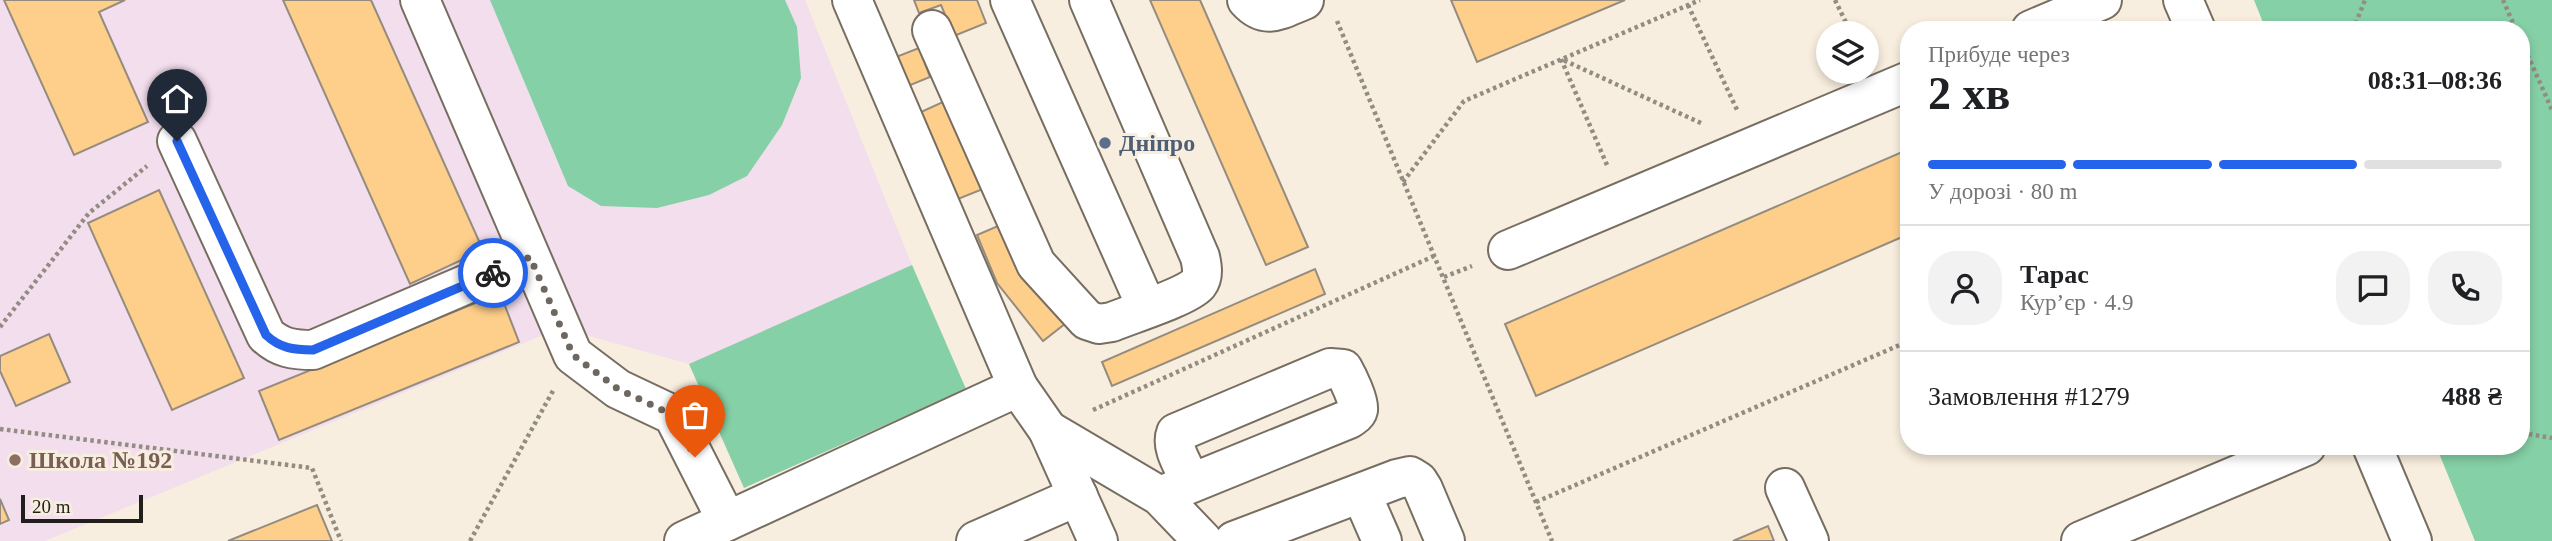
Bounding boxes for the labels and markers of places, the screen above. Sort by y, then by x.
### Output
pin [147,69,207,141]
place label: Дніпро [1119,130,1195,156]
marker: Дніпро [1097,135,1113,151]
pin [665,385,725,457]
place label: Школа №192 [29,447,172,473]
marker: Школа №192 [7,452,23,468]

